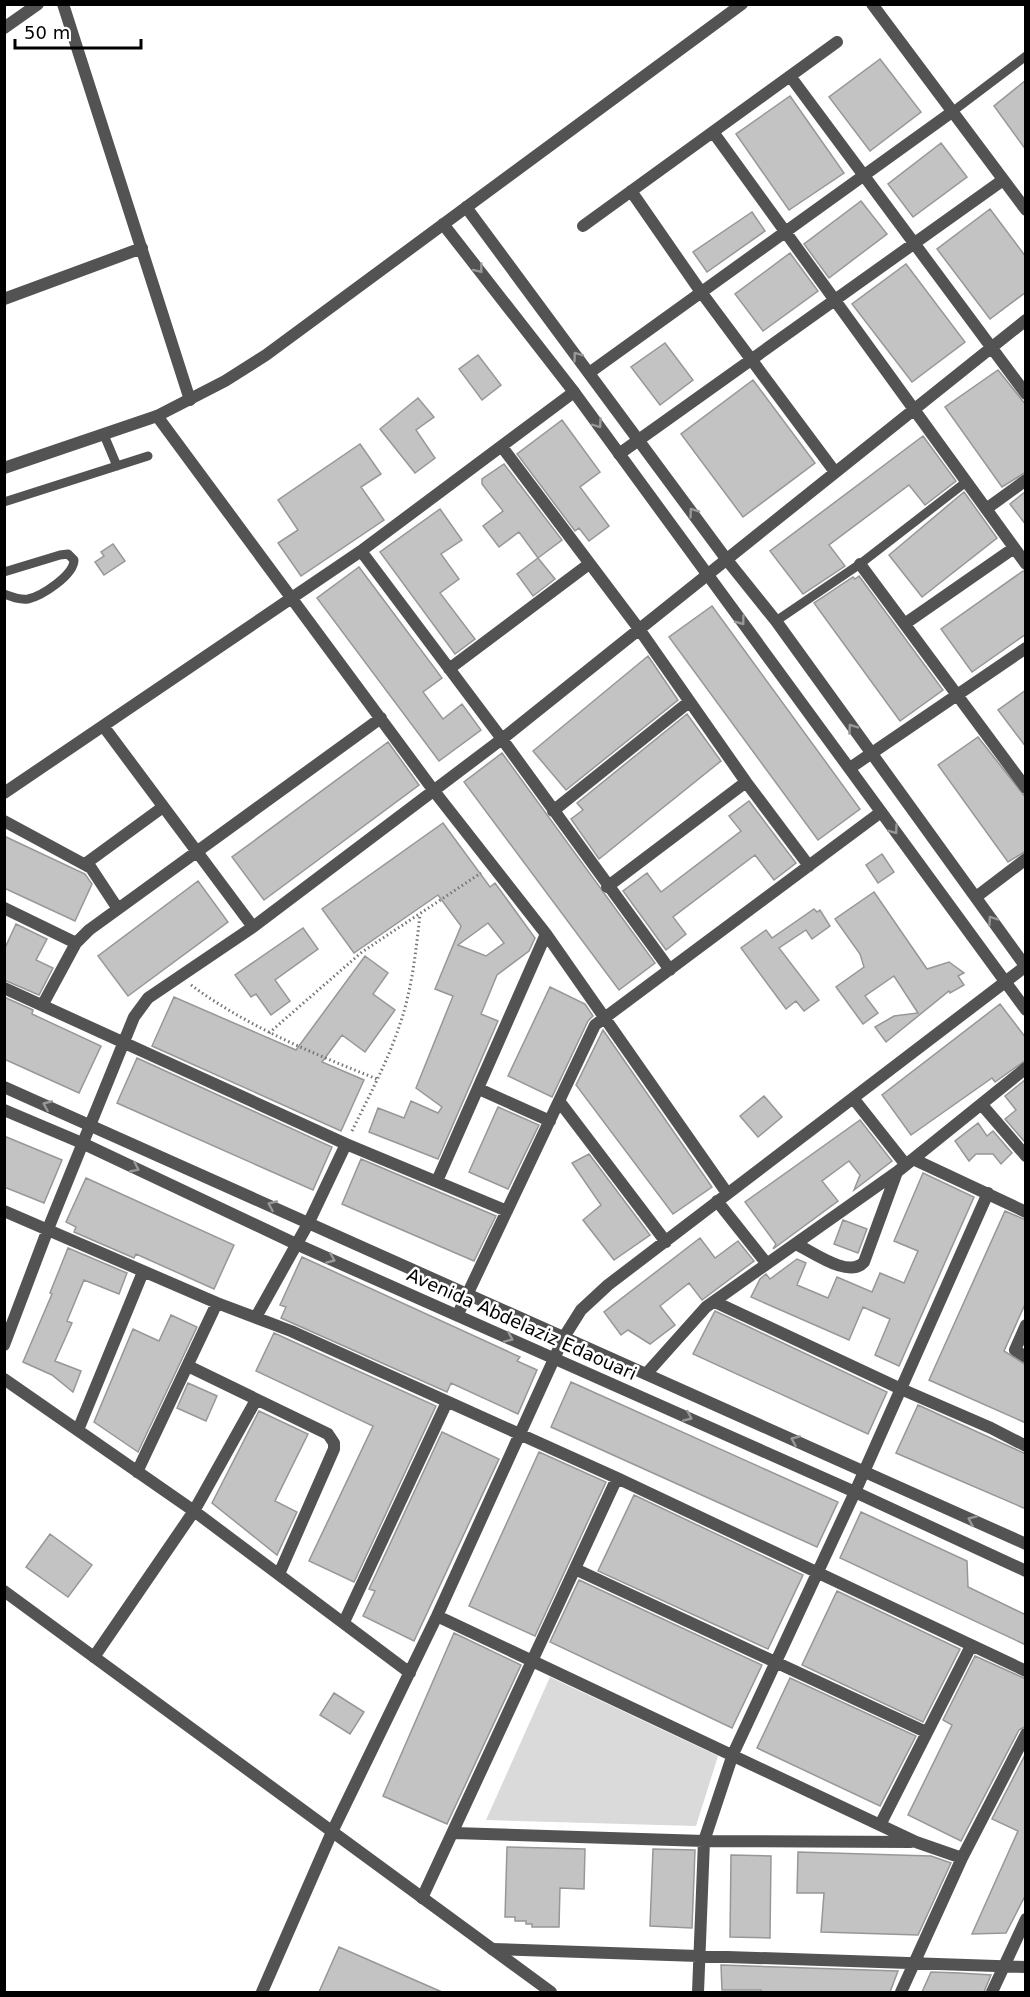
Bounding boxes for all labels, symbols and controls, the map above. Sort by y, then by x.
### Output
scale bar [15,12,141,50]
text: 50 m [24,22,70,43]
one-way arrow [472,263,483,274]
one-way arrow [573,351,584,362]
one-way arrow [590,418,601,429]
one-way arrow [689,508,700,519]
one-way arrow [734,615,745,626]
one-way arrow [848,724,859,735]
one-way arrow [886,823,897,834]
one-way arrow [988,915,999,926]
one-way arrow [43,1101,54,1113]
one-way arrow [129,1161,140,1173]
one-way arrow [267,1200,278,1212]
one-way arrow [325,1252,336,1264]
street label: Avenida Abdelaziz Edaouari [404,1264,640,1384]
one-way arrow [503,1330,514,1342]
one-way arrow [681,1410,692,1422]
one-way arrow [790,1435,801,1447]
one-way arrow [968,1515,979,1527]

